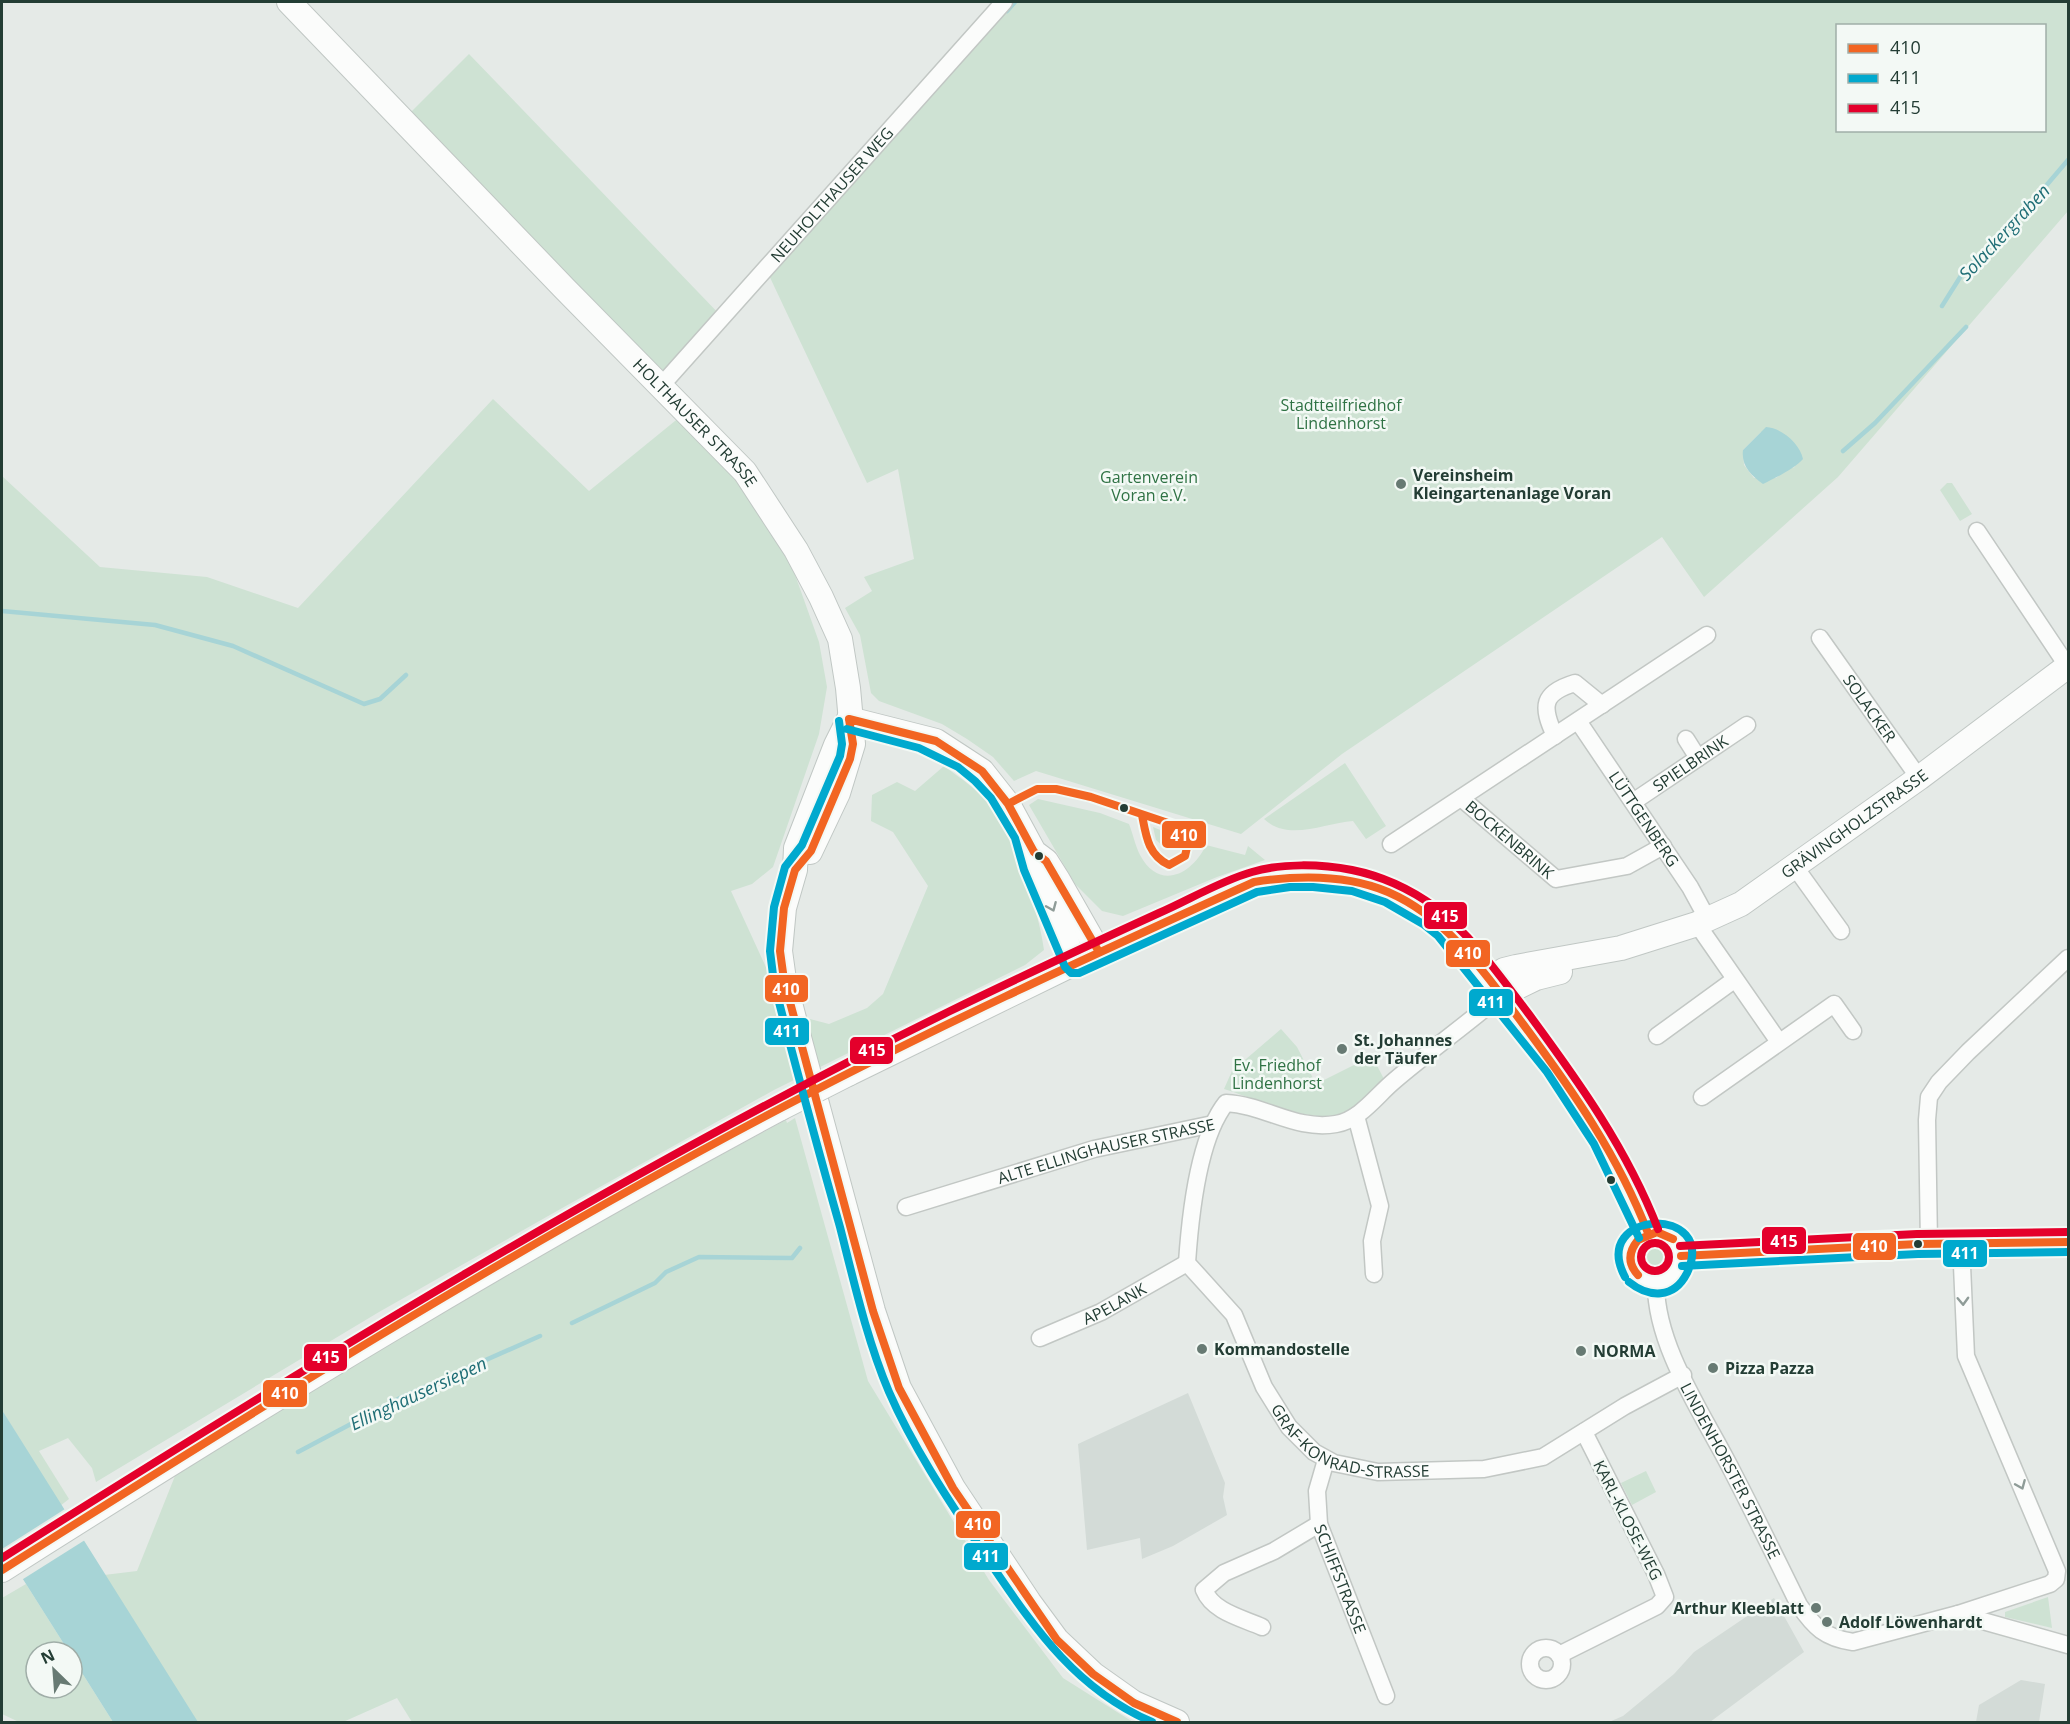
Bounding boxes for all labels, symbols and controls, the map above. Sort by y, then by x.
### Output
legend [1836,24,2046,132]
text: 410 [1890,35,1921,59]
text: 411 [1890,65,1921,89]
text: 415 [1890,95,1921,119]
street label: NEUHOLTHAUSER WEG [766,122,898,267]
water label: Solackergraben [1953,179,2055,285]
street label: HOLTHAUSER STRASSE [628,354,763,491]
park label: Stadtteilfriedhof Lindenhorst [1280,394,1403,434]
place label: Vereinsheim Kleingartenanlage Voran [1413,464,1611,504]
park label: Gartenverein Voran e.V. [1100,466,1198,506]
marker: Vereinsheim Kleingartenanlage Voran [1394,477,1408,491]
street label: SOLACKER [1838,670,1901,747]
street label: SPIELBRINK [1648,730,1732,797]
street label: GRÄVINGHOLZSTRASSE [1777,764,1932,883]
street label: LÜTTGENBERG [1604,767,1684,871]
street label: BOCKENBRINK [1461,795,1559,884]
unlabelled marker [1118,802,1130,814]
line badge: 410 [1161,820,1207,849]
text: 410 [1170,824,1198,846]
unlabelled marker [1033,850,1045,862]
one-way arrow [1045,901,1057,912]
line badge: 415 [1423,901,1468,930]
text: 415 [1431,905,1459,927]
line badge: 410 [1445,939,1491,968]
text: 410 [1454,942,1482,964]
line badge: 410 [764,974,809,1003]
text: 410 [772,978,800,1000]
line badge: 411 [1468,988,1514,1017]
text: 411 [1477,991,1505,1013]
line badge: 411 [764,1017,810,1046]
text: 411 [773,1020,801,1042]
place label: St. Johannes der Täufer [1354,1029,1452,1069]
line badge: 415 [849,1036,894,1065]
text: 415 [858,1039,886,1061]
marker: St. Johannes der Täufer [1335,1042,1349,1056]
park label: Ev. Friedhof Lindenhorst [1232,1054,1322,1094]
street label: ALTE ELLINGHAUSER STRASSE [995,1113,1217,1189]
unlabelled marker [1605,1174,1617,1186]
line badge: 415 [1761,1226,1807,1255]
text: 415 [1770,1230,1798,1252]
line badge: 410 [1852,1232,1897,1261]
text: 410 [1860,1235,1888,1257]
unlabelled marker [1912,1238,1924,1250]
line badge: 411 [1942,1239,1988,1268]
text: 411 [1951,1242,1979,1264]
street label: APELANK [1079,1278,1150,1329]
one-way arrow [1957,1297,1969,1306]
place label: Kommandostelle [1214,1338,1350,1360]
place label: NORMA [1593,1340,1656,1362]
marker: Kommandostelle [1195,1342,1209,1356]
line badge: 415 [303,1343,348,1372]
marker: NORMA [1574,1344,1588,1358]
text: 415 [312,1346,340,1368]
water label: Ellinghausersiepen [346,1351,490,1435]
place label: Pizza Pazza [1725,1357,1814,1379]
marker: Pizza Pazza [1706,1361,1720,1375]
line badge: 410 [262,1379,308,1408]
street label: LINDENHORSTER STRASSE [1675,1379,1786,1563]
text: 410 [271,1382,299,1404]
street label: GRAF-KONRAD-STRASSE [1266,1400,1430,1483]
street label: KARL-KLOSE-WEG [1588,1456,1668,1584]
one-way arrow [2014,1479,2026,1490]
line badge: 410 [955,1510,1001,1539]
text: 410 [964,1513,992,1535]
street label: SCHIFFSTRASSE [1309,1521,1372,1637]
line badge: 411 [963,1542,1009,1571]
text: 411 [972,1545,1000,1567]
place label: Arthur Kleeblatt [1673,1597,1804,1619]
marker: Arthur Kleeblatt [1809,1601,1823,1615]
place label: Adolf Löwenhardt [1839,1611,1982,1633]
marker: Adolf Löwenhardt [1820,1615,1834,1629]
north arrow [24,1640,84,1700]
text: N [37,1644,58,1669]

